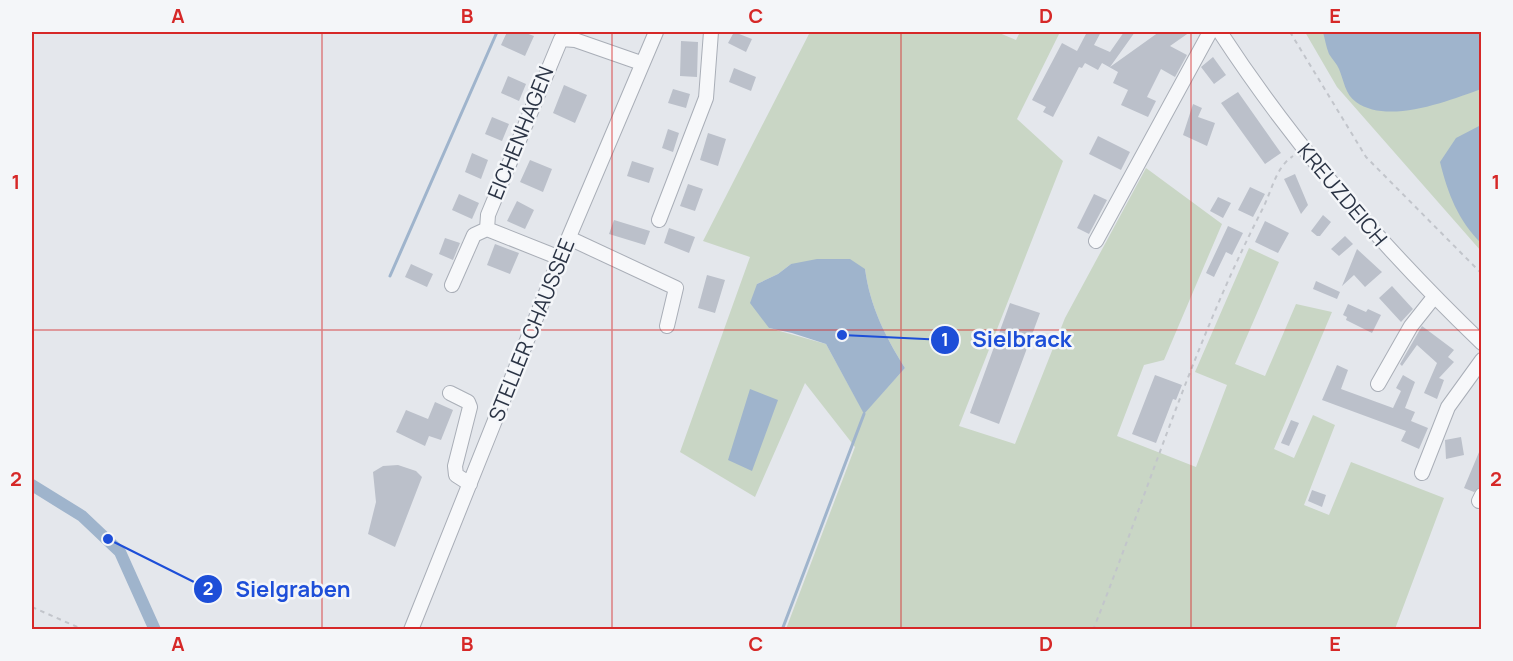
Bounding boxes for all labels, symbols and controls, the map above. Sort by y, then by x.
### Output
text: A [171,2,185,29]
text: B [461,2,474,29]
text: C [749,2,763,29]
text: D [1039,2,1053,29]
text: E [1329,2,1341,29]
street label: EICHENHAGEN [481,62,559,203]
street label: KREUZDEICH [1292,137,1394,251]
text: 1 [12,168,20,195]
text: 1 [1492,168,1500,195]
street label: STELLER CHAUSSEE [482,234,581,425]
callout: Sielbrack [930,320,1084,360]
text: Sielbrack [972,324,1073,354]
text: 1 [941,327,949,351]
text: 2 [10,465,22,492]
text: 2 [1490,465,1502,492]
callout: Sielgraben [193,569,362,609]
text: Sielgraben [235,574,351,604]
text: 2 [203,576,213,600]
text: A [171,630,185,657]
text: B [461,630,474,657]
text: C [749,630,763,657]
text: D [1039,630,1053,657]
text: E [1329,630,1341,657]

